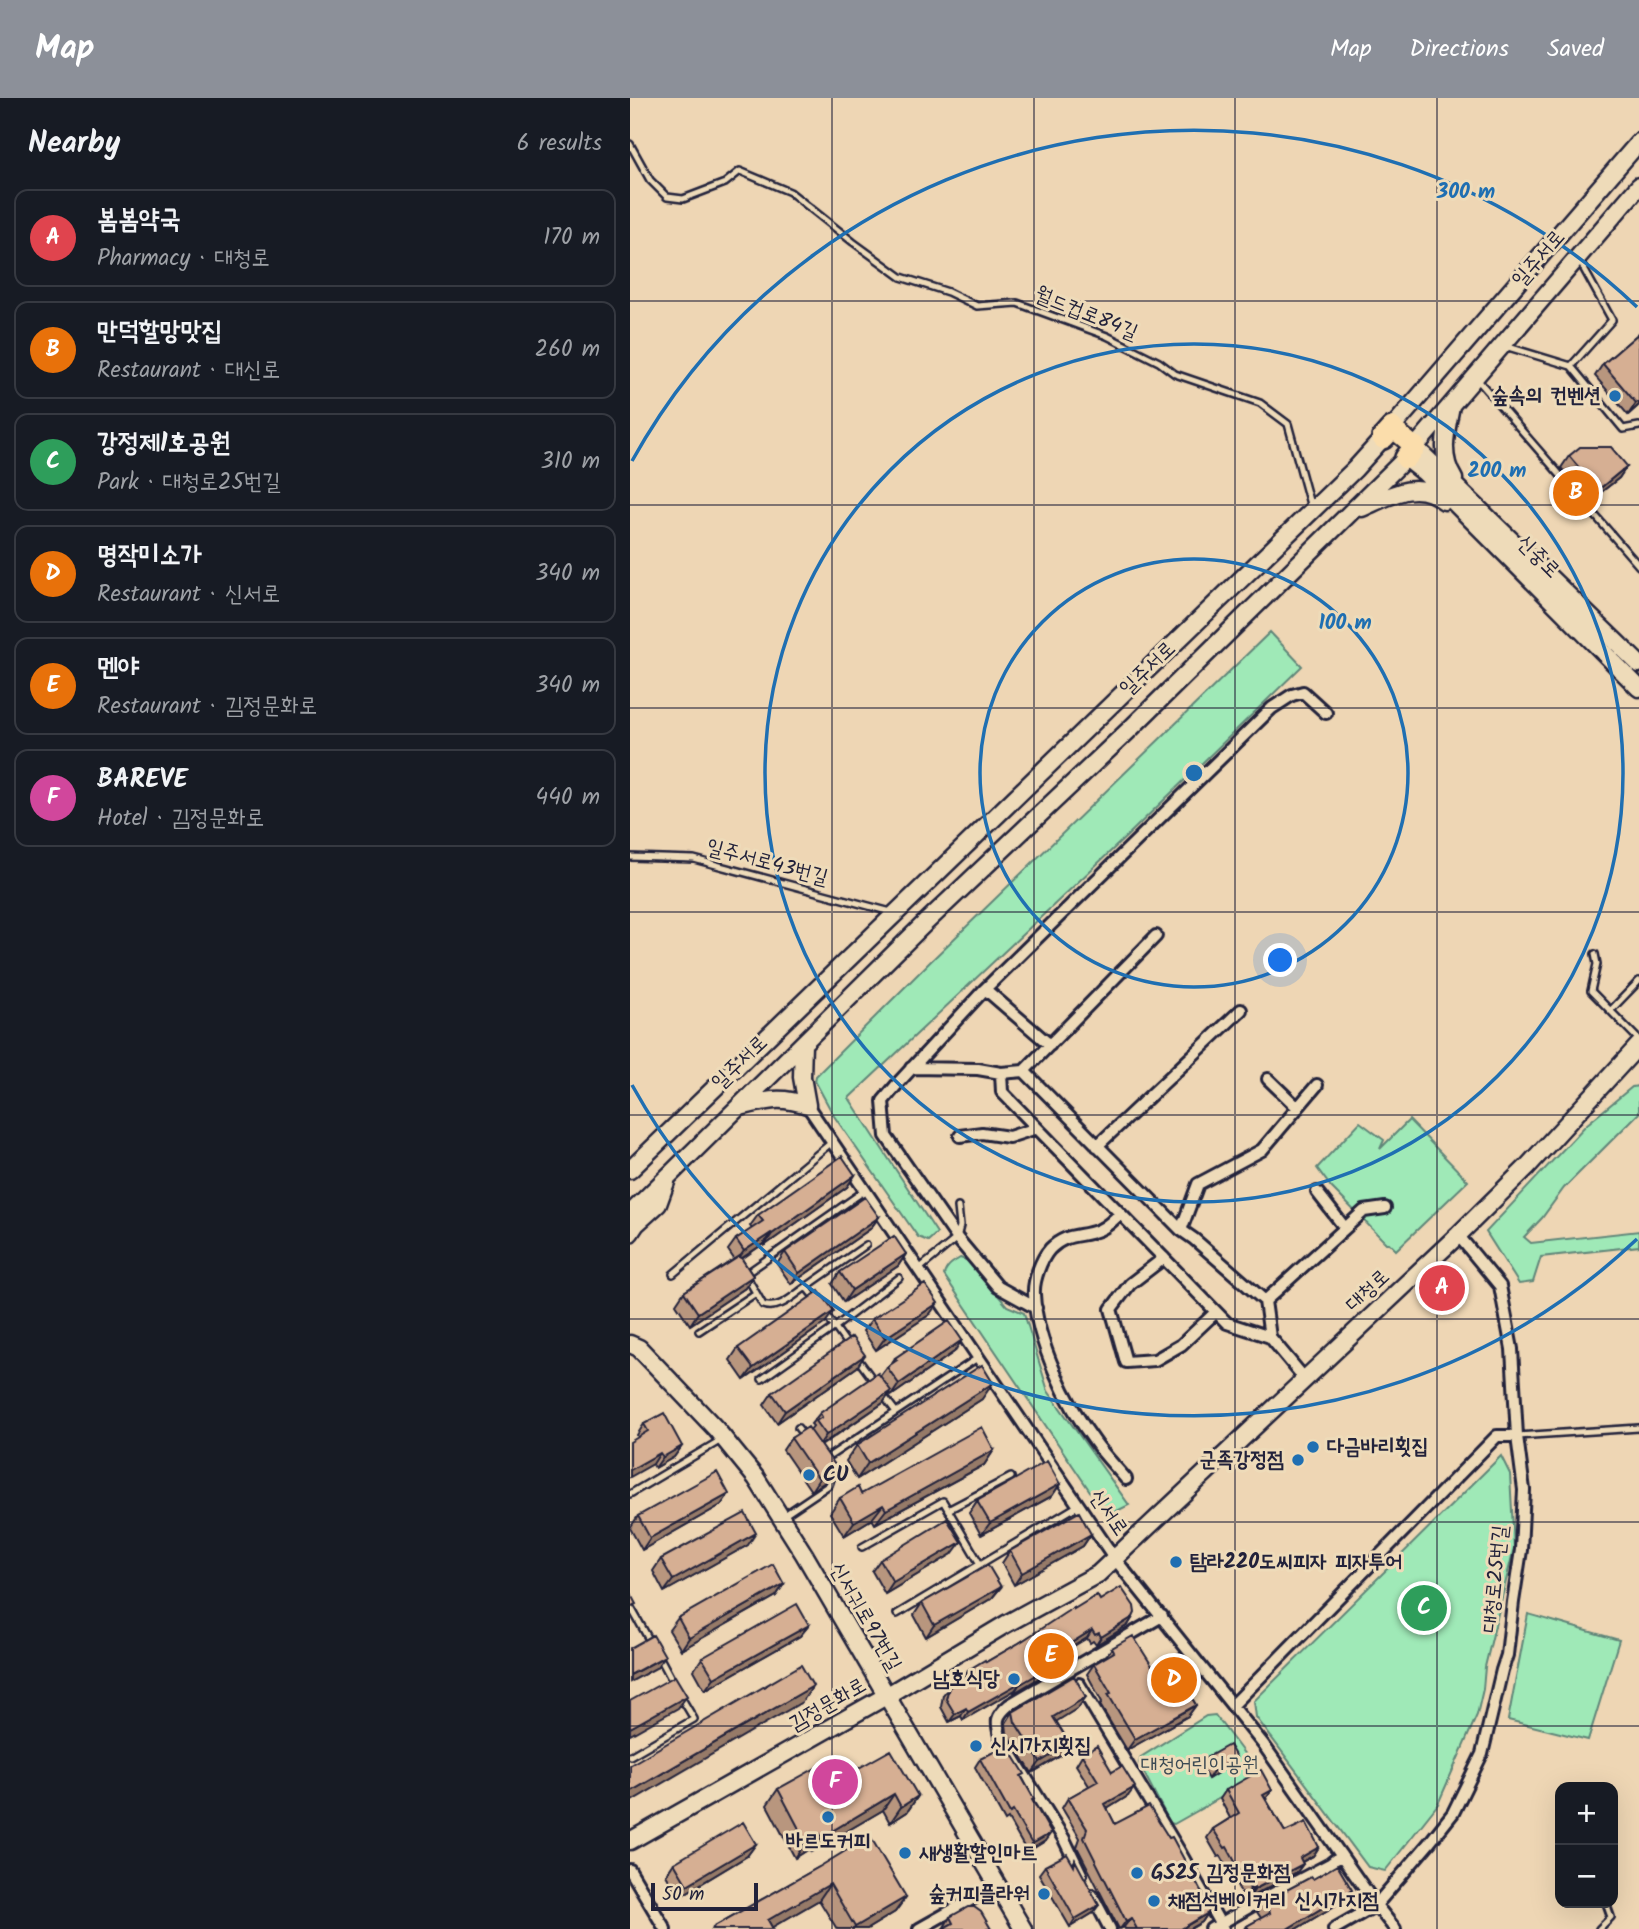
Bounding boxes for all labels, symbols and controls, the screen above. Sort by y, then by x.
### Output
text: Map [35,23,95,76]
text: Map [1330,30,1372,69]
text: Directions [1410,30,1509,69]
text: Saved [1547,30,1604,69]
text: Nearby [28,120,120,168]
text: 6 results [517,126,602,162]
text: 300 m [1436,176,1495,209]
text: 봄봄약국 [97,199,181,241]
text: A [46,220,60,256]
text: 170 m [543,220,600,256]
street label: 일주서로 [1504,223,1574,295]
text: Pharmacy · 대청로 [97,241,270,277]
street label: 월드컵로84길 [1029,278,1143,350]
text: 만덕할망맛집 [97,311,223,353]
text: B [46,332,60,368]
text: 260 m [535,332,600,368]
text: Restaurant · 대신로 [97,353,280,389]
place label: 숲속의 컨벤션 [1492,380,1601,413]
marker: 숲속의 컨벤션 [1607,388,1623,404]
text: 강정제1호공원 [97,423,230,465]
text: C [46,444,60,480]
text: 310 m [541,444,600,480]
text: 200 m [1467,455,1527,488]
text: Park · 대청로25번길 [97,465,281,501]
pin: B [1553,467,1599,519]
street label: 신중로 [1508,527,1568,587]
text: 명작미소가 [97,535,202,577]
text: D [45,556,61,592]
text: 340 m [535,556,600,592]
text: Restaurant · 신서로 [97,577,280,613]
text: 100 m [1318,607,1372,640]
street label: 일주서로 [1112,634,1184,704]
text: 멘야 [97,647,139,689]
text: E [47,668,59,704]
text: 340 m [535,668,600,704]
text: Restaurant · 김정문화로 [97,689,317,725]
text: BAREVE [97,759,188,801]
centre of rings [1182,761,1206,785]
text: F [47,780,59,816]
text: 440 m [536,780,600,816]
text: Hotel · 김정문화로 [97,801,264,837]
street label: 일주서로43번길 [702,831,832,895]
your location [1263,943,1297,977]
street label: 일주서로 [704,1028,776,1098]
street label: 대청로 [1338,1262,1398,1320]
pin: A [1419,1262,1465,1314]
place label: 다금바리횟집 [1327,1431,1428,1464]
marker: 다금바리횟집 [1305,1439,1321,1455]
place label: 군족강정점 [1200,1444,1284,1477]
marker: 군족강정점 [1290,1452,1306,1468]
place label: CU [823,1459,849,1492]
marker: CU [801,1467,817,1483]
street label: 신서로 [1080,1483,1136,1543]
street label: 대청로25번길 [1474,1523,1518,1634]
place label: 탐라220도씨피자 피자투어 [1190,1546,1402,1579]
marker: 탐라220도씨피자 피자투어 [1168,1554,1184,1570]
street label: 신서귀로97번길 [820,1556,910,1678]
pin: C [1401,1582,1447,1634]
pin: E [1028,1630,1074,1682]
pin: D [1151,1654,1197,1706]
place label: 남호식당 [932,1663,1000,1696]
street label: 김정문화로 [783,1670,873,1740]
marker: 남호식당 [1006,1671,1022,1687]
place label: 신시가지횟집 [990,1730,1091,1763]
marker: 신시가지횟집 [968,1738,984,1754]
park label: 대청어린이공원 [1141,1749,1259,1782]
pin: F [812,1756,858,1808]
map controls [1555,1782,1618,1908]
button: + [1555,1782,1618,1845]
marker: 바르도커피 [820,1809,836,1825]
place label: 바르도커피 [786,1825,870,1858]
place label: 새생활할인마트 [919,1837,1037,1870]
marker: 새생활할인마트 [897,1845,913,1861]
button: − [1555,1845,1618,1908]
place label: GS25 김정문화점 [1151,1857,1291,1890]
marker: GS25 김정문화점 [1129,1865,1145,1881]
place label: 숲커피플라워 [929,1878,1030,1911]
scale bar [651,1880,758,1912]
text: 50 m [662,1880,704,1910]
place label: 채점석베이커리 신시가지점 [1167,1885,1379,1918]
marker: 숲커피플라워 [1036,1886,1052,1902]
marker: 채점석베이커리 신시가지점 [1146,1893,1162,1909]

